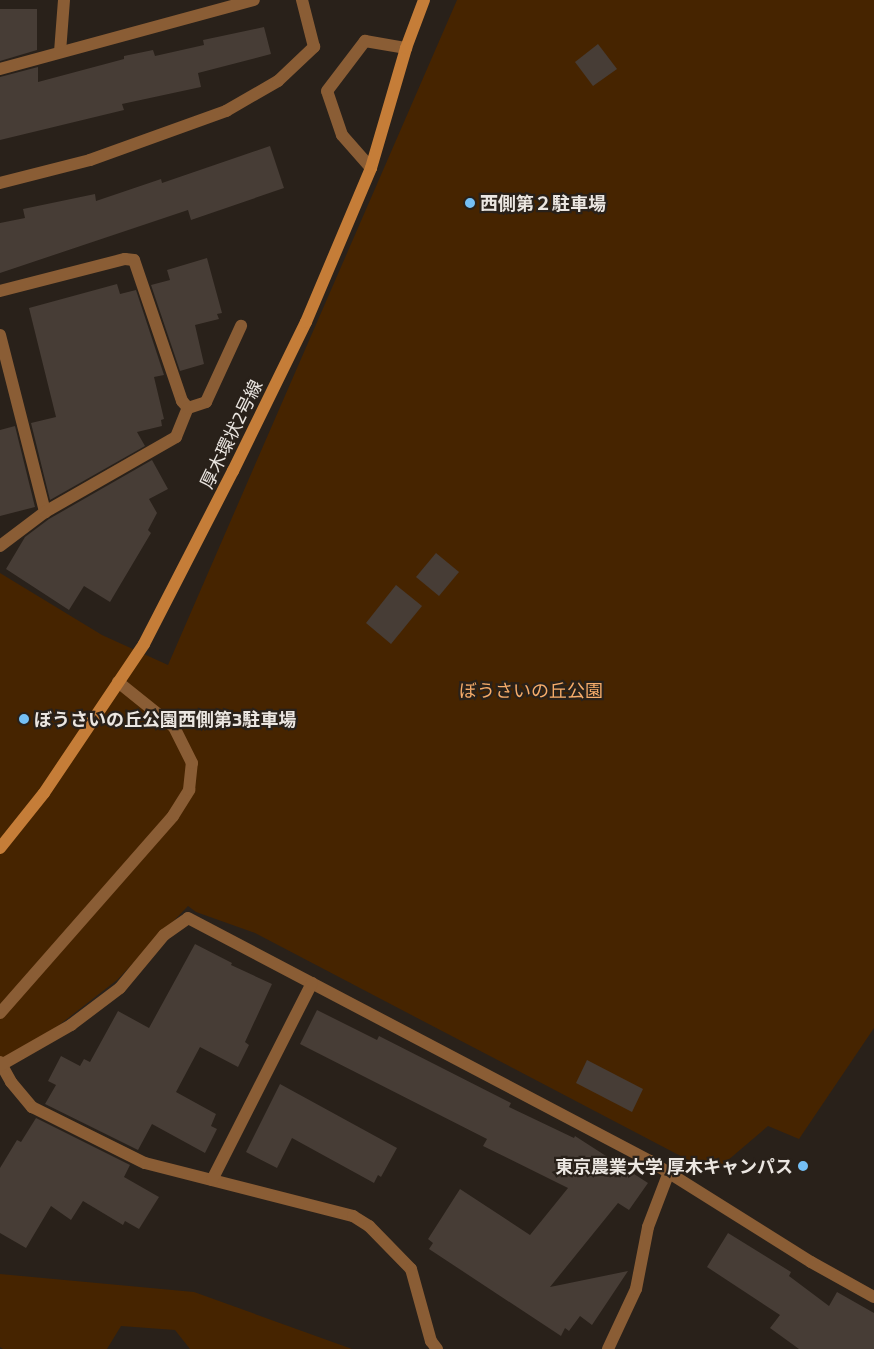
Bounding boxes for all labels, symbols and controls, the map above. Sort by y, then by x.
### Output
place label: 西側第２駐車場 [480,192,606,214]
marker: 西側第２駐車場 [464,197,476,209]
street label: 厚木環状2号線 [195,376,267,492]
park label: ぼうさいの丘公園 [459,679,603,701]
place label: ぼうさいの丘公園西側第3駐車場 [34,708,296,730]
marker: ぼうさいの丘公園西側第3駐車場 [18,713,30,725]
place label: 東京農業大学 厚木キャンパス [555,1155,793,1177]
marker: 東京農業大学 厚木キャンパス [797,1160,809,1172]

